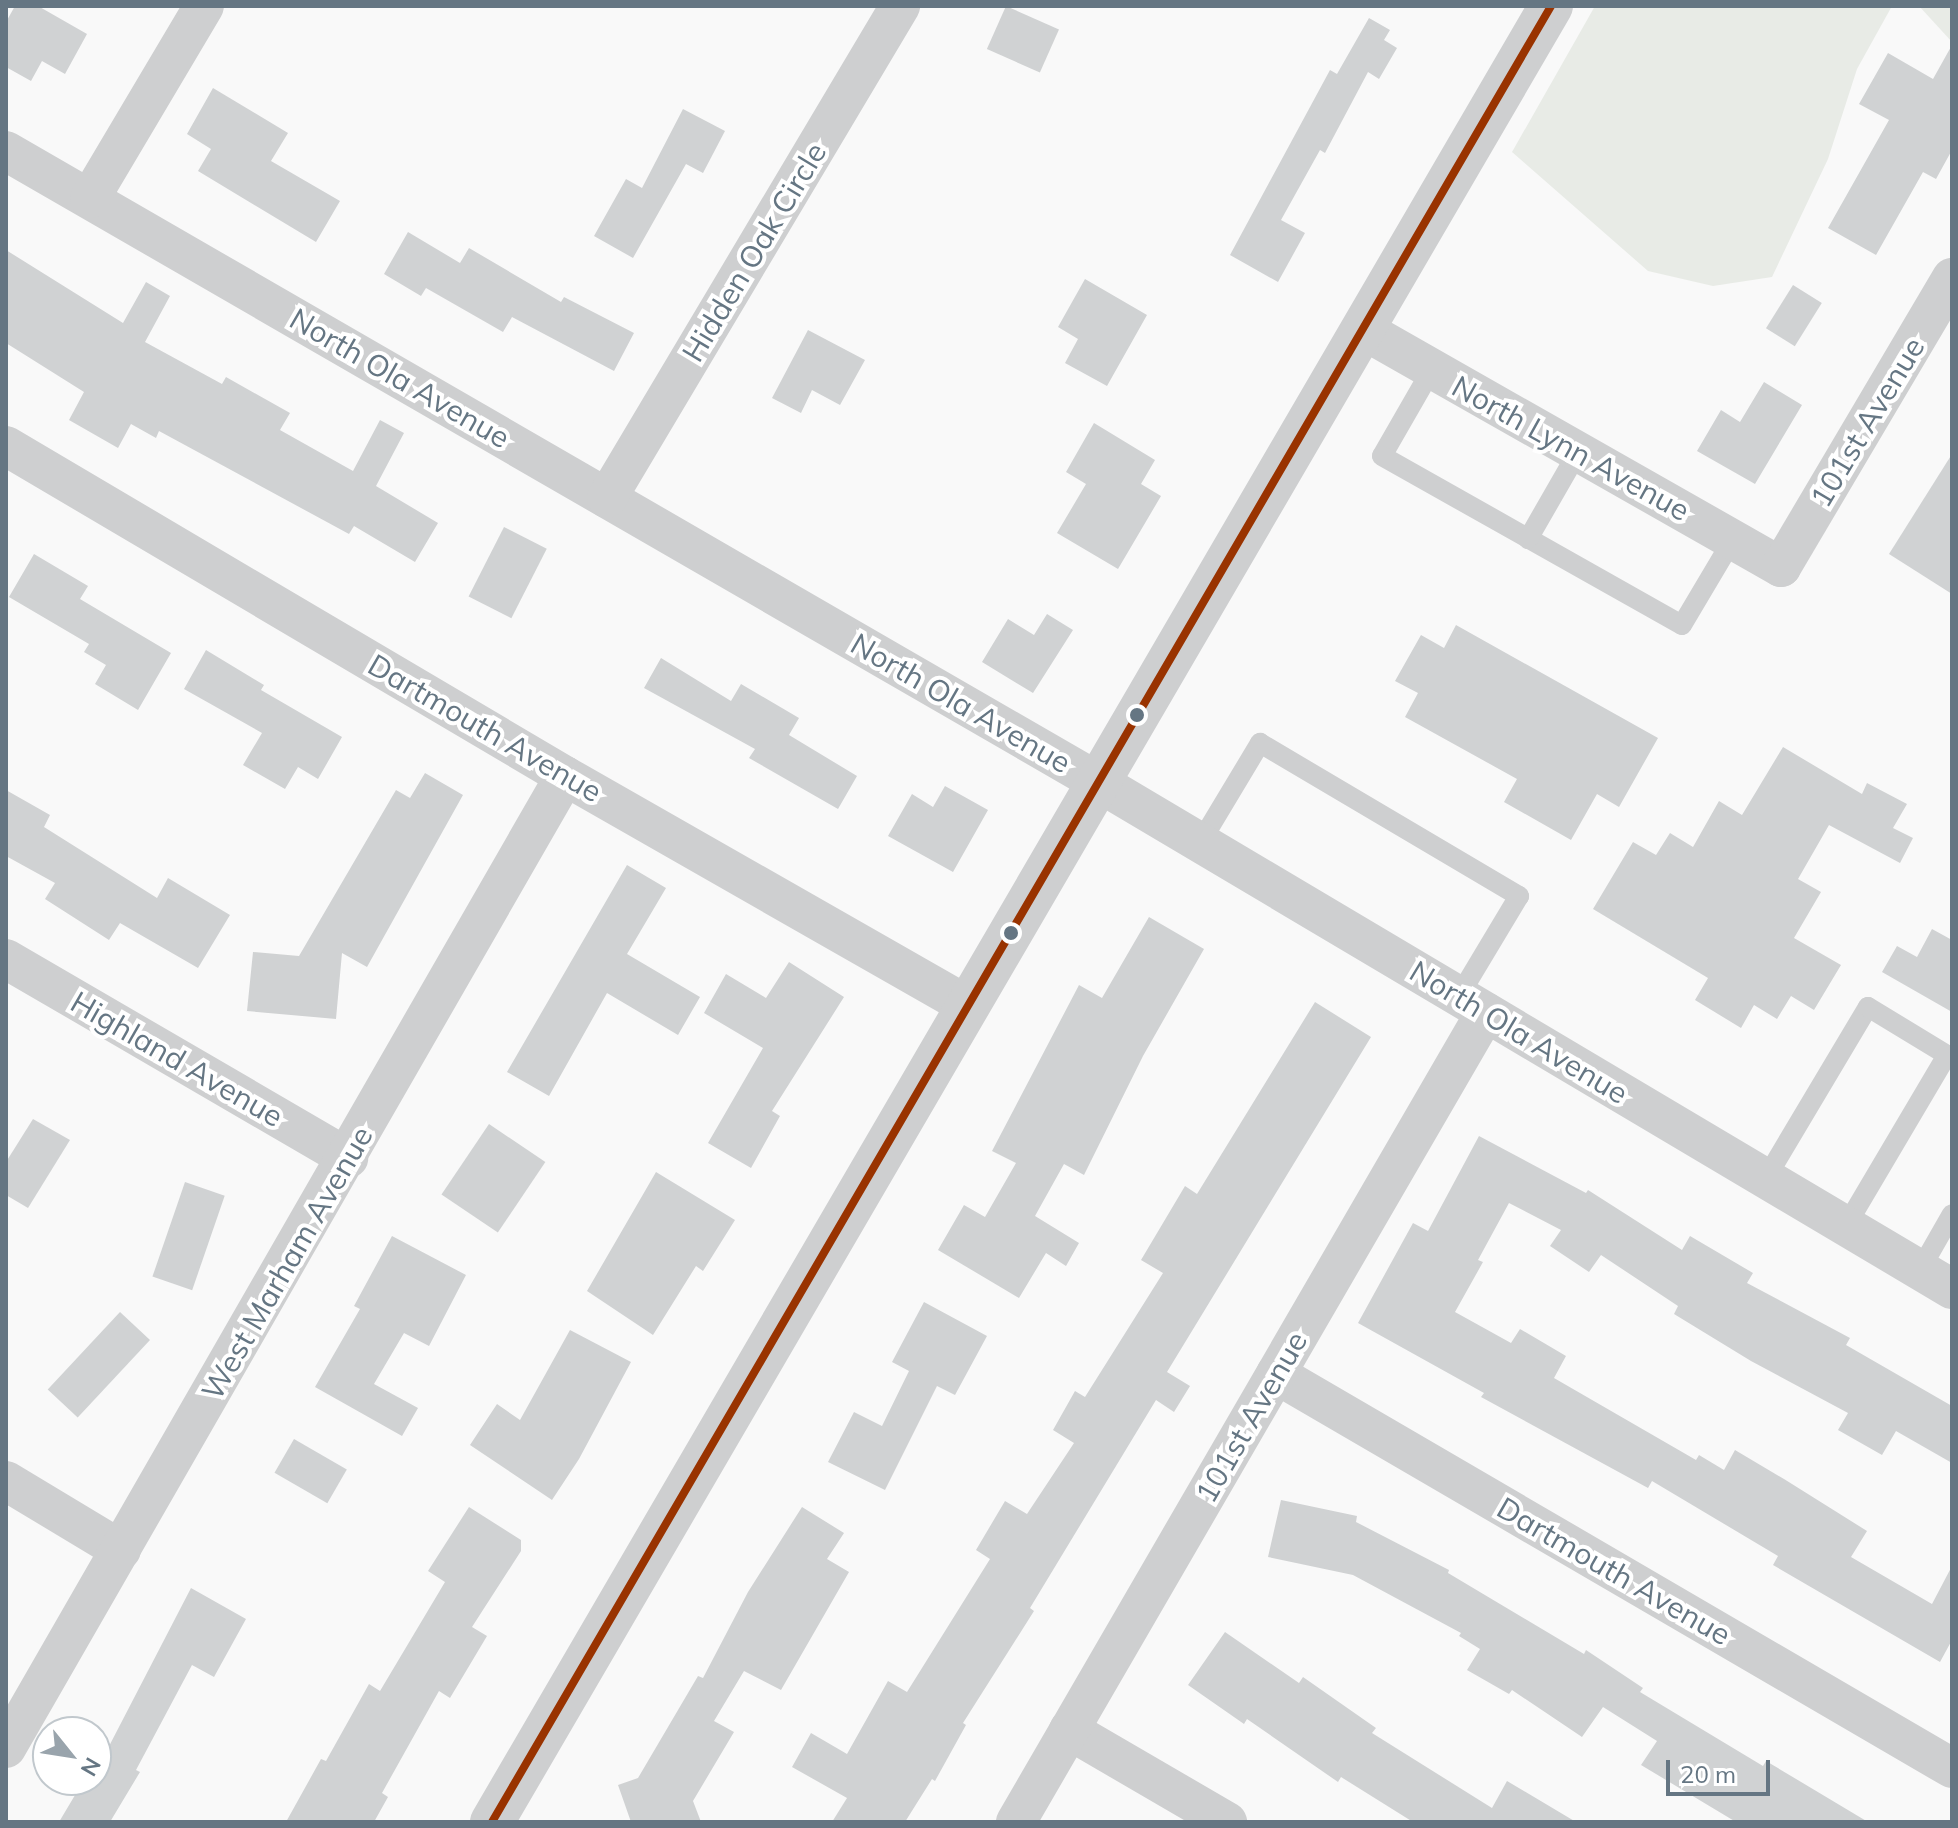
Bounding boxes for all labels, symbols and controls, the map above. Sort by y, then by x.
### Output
street label: Hidden Oak Circle [674,136,834,368]
street label: North Ola Avenue [284,300,516,456]
street label: 101st Avenue [1802,331,1932,513]
street label: North Lynn Avenue [1446,368,1696,528]
street label: North Ola Avenue [845,625,1077,781]
street label: Dartmouth Avenue [362,646,608,810]
unlabelled marker [1129,707,1145,723]
unlabelled marker [1003,925,1019,941]
street label: North Ola Avenue [1404,953,1634,1111]
street label: Highland Avenue [65,984,289,1134]
street label: West Marham Avenue [194,1120,380,1406]
street label: 101st Avenue [1188,1325,1314,1509]
street label: Dartmouth Avenue [1491,1489,1737,1653]
north arrow [32,1716,112,1796]
scale bar [1670,1744,1774,1794]
text: N [75,1753,107,1781]
text: 20 m [1680,1759,1736,1789]

